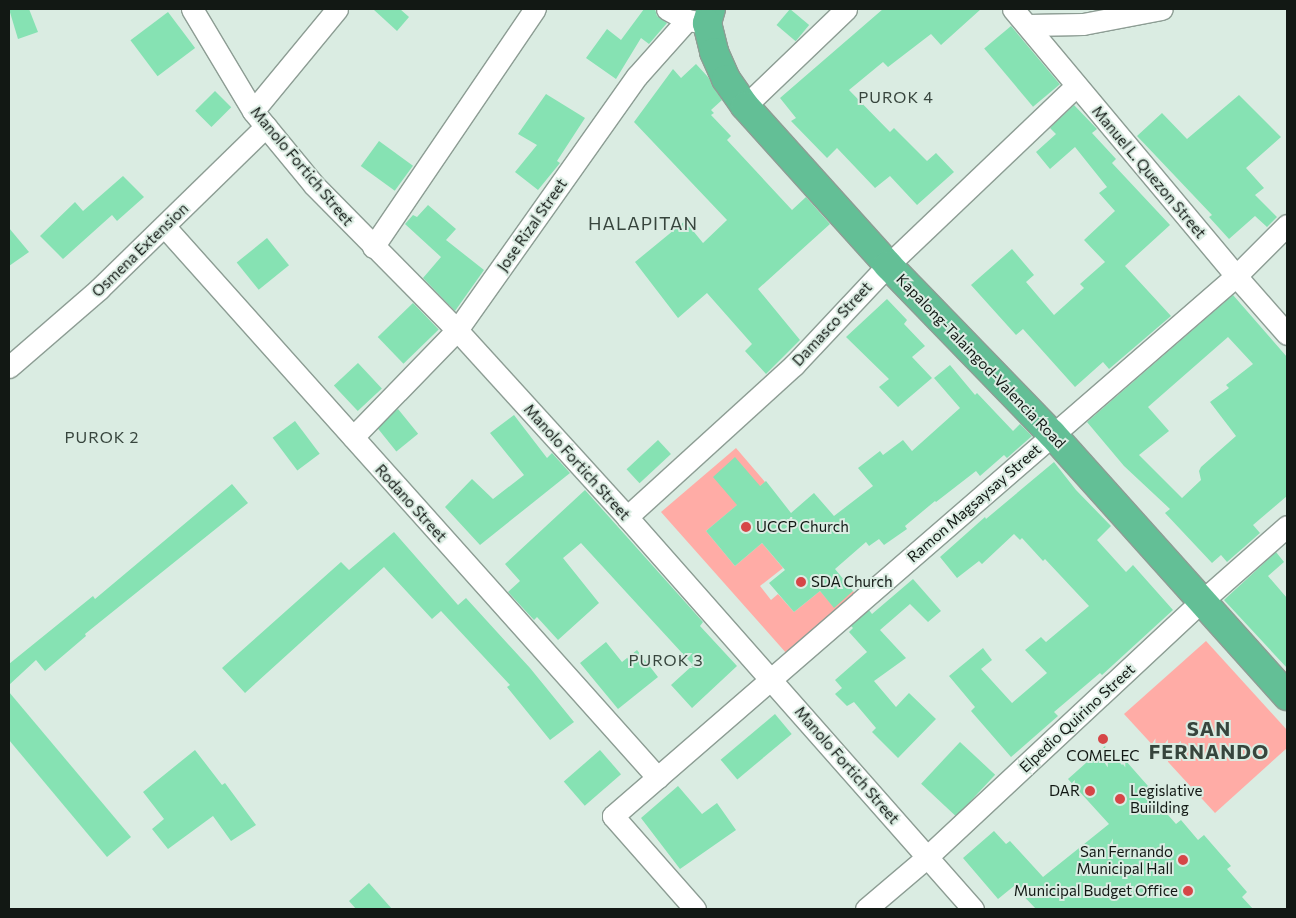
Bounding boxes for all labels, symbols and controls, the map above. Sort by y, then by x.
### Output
district label: PUROK 4 [857,87,935,107]
street label: Manuel L. Quezon Street [1088,102,1210,242]
street label: Manolo Fortich Street [247,103,357,229]
street label: Jose Rizal Street [493,175,571,275]
street label: Osmena Extension [88,199,192,301]
district label: HALAPITAN [587,212,699,234]
street label: Kapalong-Talaingod-Valencia Road [893,270,1069,452]
street label: Damasco Street [788,278,876,370]
street label: Manolo Fortich Street [520,400,634,524]
district label: PUROK 2 [64,427,140,447]
street label: Ramon Magsaysay Street [903,440,1045,566]
street label: Rodano Street [372,461,450,545]
place label: UCCP Church [756,518,849,536]
marker: UCCP Church [740,521,752,533]
place label: SDA Church [811,573,893,591]
marker: SDA Church [795,576,807,588]
district label: PUROK 3 [628,650,704,670]
street label: Elpedio Quirino Street [1016,660,1138,776]
street label: Manolo Fortich Street [791,703,903,827]
district label: SAN FERNANDO [1148,717,1270,764]
marker: COMELEC [1097,733,1109,745]
place label: COMELEC [1066,747,1140,765]
place label: Legislative Buiilding [1130,781,1202,816]
place label: DAR [1049,782,1080,800]
marker: DAR [1084,785,1096,797]
marker: Legislative Buiilding [1114,793,1126,805]
place label: San Fernando Municipal Hall [1076,842,1173,877]
marker: San Fernando Municipal Hall [1177,854,1189,866]
place label: Municipal Budget Office [1014,882,1178,900]
marker: Municipal Budget Office [1182,885,1194,897]

